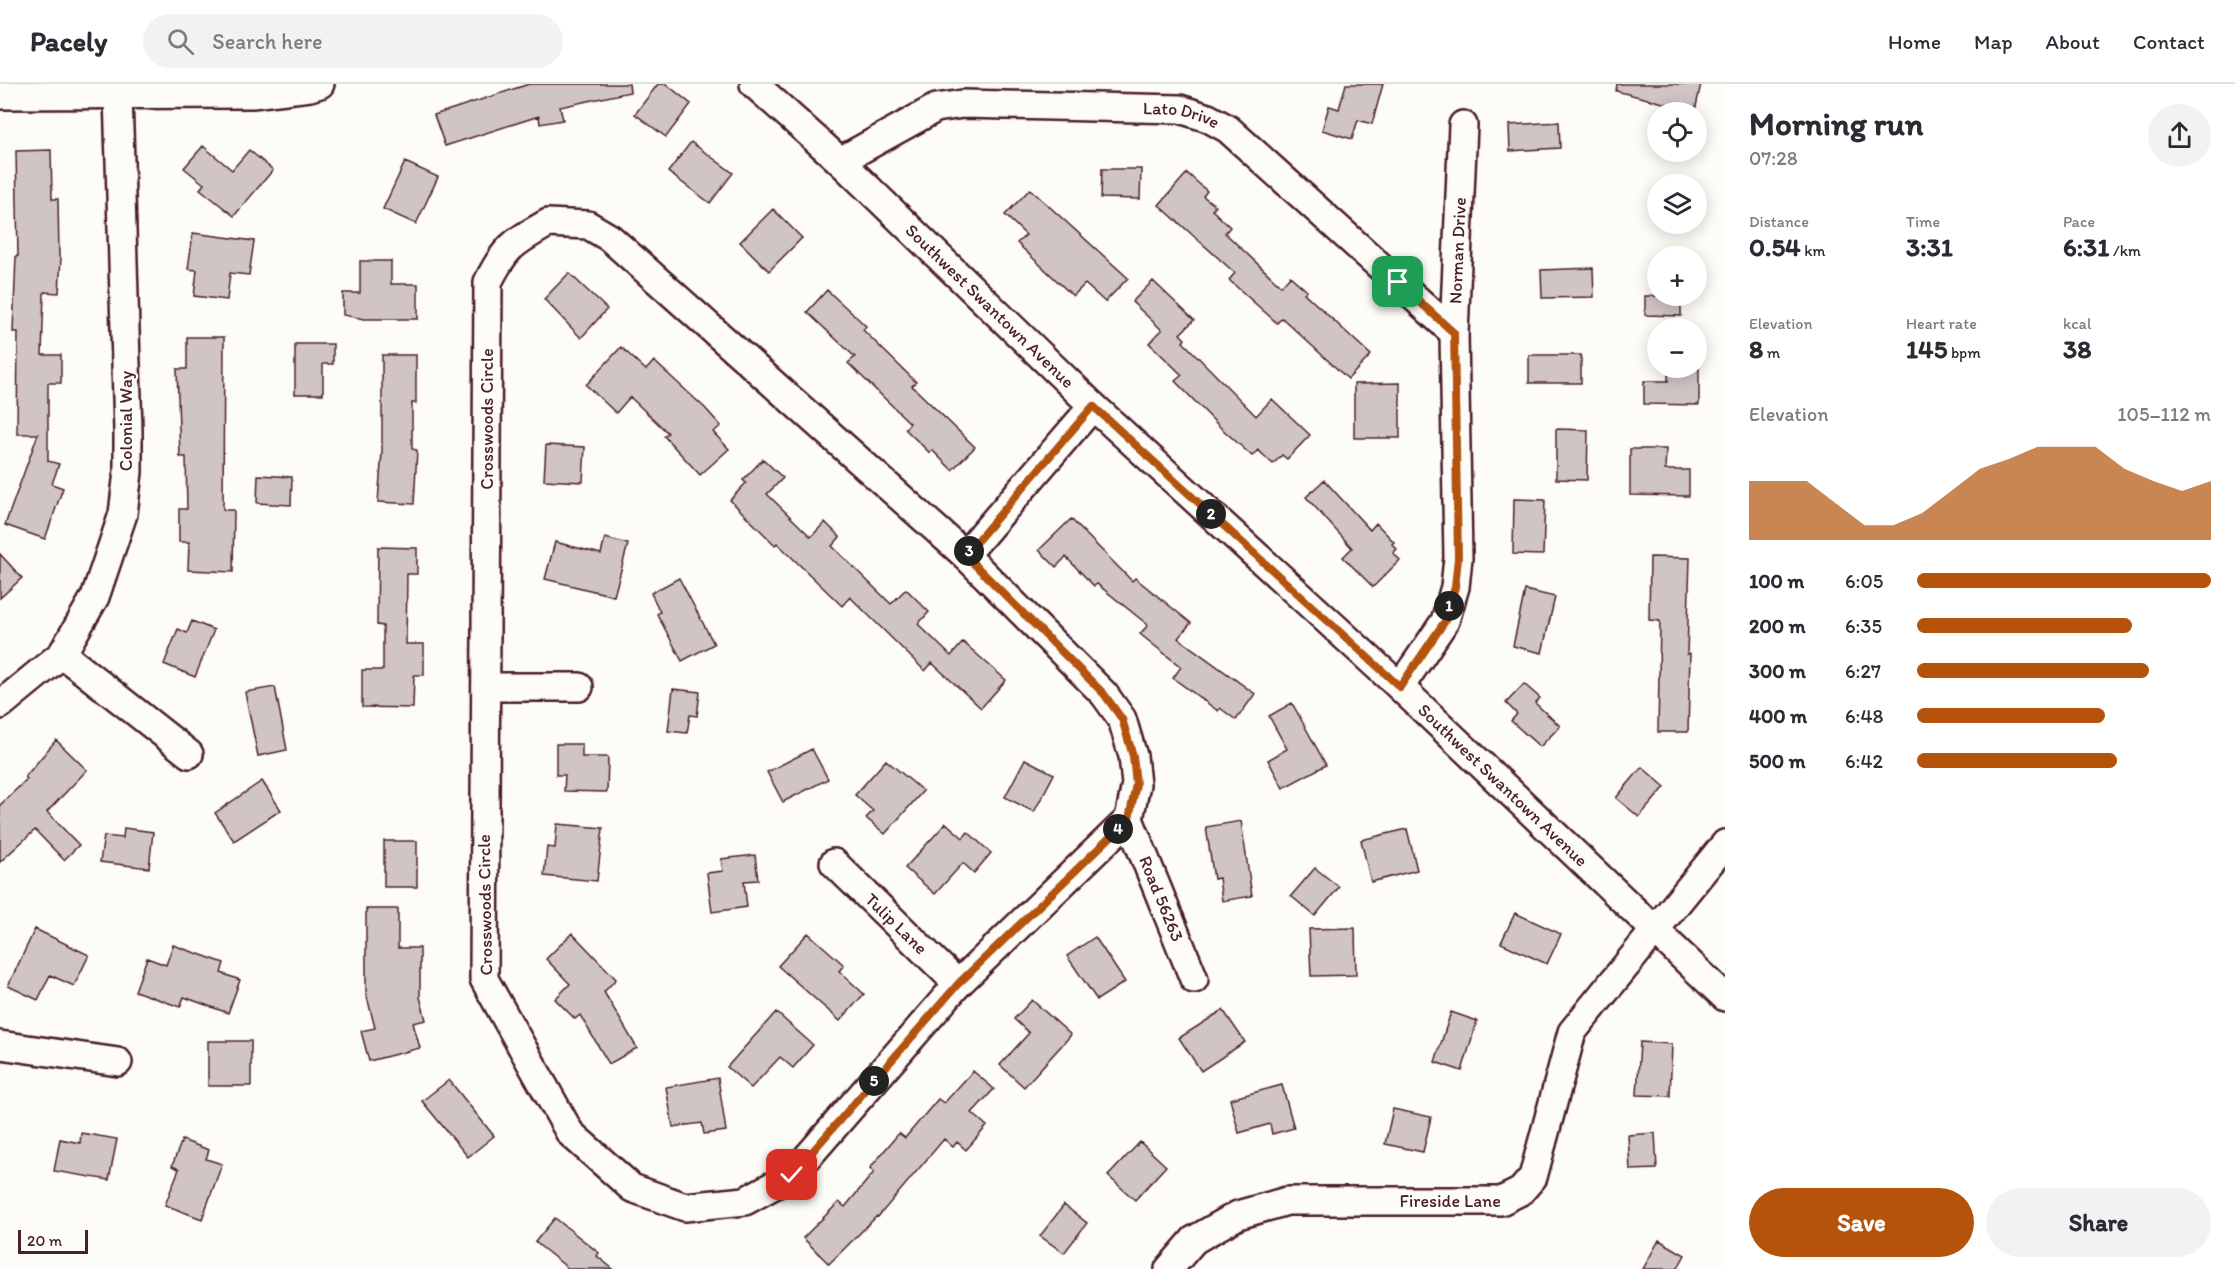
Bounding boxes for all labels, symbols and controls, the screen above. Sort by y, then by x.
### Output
search box [143,14,563,68]
text: Pacely [30,24,107,58]
icon: search [164,25,197,58]
text: Search here [212,28,323,55]
text: Home [1888,29,1941,54]
text: Map [1974,29,2013,54]
text: About [2046,29,2100,54]
text: Contact [2133,29,2205,54]
street label: Lato Drive [1143,97,1223,133]
map controls [1647,102,1707,378]
button: locate [1647,102,1707,162]
text: Morning run [1749,104,1924,143]
button: share [2148,104,2211,167]
text: 07:28 [1749,146,1798,170]
button: layers [1647,174,1707,234]
street label: Norman Drive [1444,197,1471,304]
text: Distance [1749,212,1809,231]
text: Time [1906,212,1940,231]
text: Pace [2063,212,2095,231]
street label: Southwest Swantown Avenue [901,219,1079,393]
text: 0.54 [1749,231,1801,263]
text: 3:31 [1906,231,1953,263]
text: 6:31 [2063,231,2109,263]
text: km [1801,241,1825,260]
text: /km [2109,241,2141,260]
button: + [1647,246,1707,306]
pin [1372,256,1423,307]
icon: arrive [1381,265,1414,298]
text: Elevation [1749,314,1813,333]
text: Heart rate [1906,314,1977,333]
text: kcal [2063,314,2091,333]
button: − [1647,318,1707,378]
text: 8 [1749,333,1763,365]
text: 145 [1906,333,1947,365]
text: 38 [2063,333,2091,365]
text: m [1763,343,1780,362]
text: bpm [1947,343,1981,362]
street label: Crosswoods Circle [476,348,498,490]
street label: Colonial Way [115,370,137,471]
text: Elevation [1749,402,1828,426]
text: 105–112 m [2117,402,2211,426]
pin: 2 [1196,499,1226,529]
text: 2 [1207,504,1215,523]
pin: 3 [954,536,984,566]
text: 3 [965,541,973,560]
text: 100 m [1749,569,1804,593]
text: 6:05 [1845,569,1883,593]
pin: 1 [1434,591,1464,621]
text: 1 [1445,596,1453,615]
text: 200 m [1749,614,1805,638]
text: 6:35 [1845,614,1882,638]
text: 300 m [1749,659,1806,683]
text: 6:27 [1845,659,1881,683]
street label: Southwest Swantown Avenue [1413,699,1592,871]
text: 400 m [1749,704,1807,728]
text: 6:48 [1845,704,1883,728]
text: 500 m [1749,749,1805,773]
text: 6:42 [1845,749,1883,773]
pin: 4 [1103,814,1133,844]
text: 4 [1113,819,1123,838]
street label: Crosswoods Circle [473,834,497,976]
street label: Road 56263 [1134,853,1189,945]
street label: Tulip Lane [860,888,932,959]
pin: 5 [859,1066,889,1096]
text: 5 [870,1071,878,1090]
pin [766,1149,817,1200]
icon: check [775,1158,808,1191]
button: Save [1749,1188,1974,1257]
button: Share [1986,1188,2211,1257]
street label: Fireside Lane [1399,1190,1501,1212]
scale bar [18,1227,88,1254]
text: 20 m [27,1231,62,1250]

